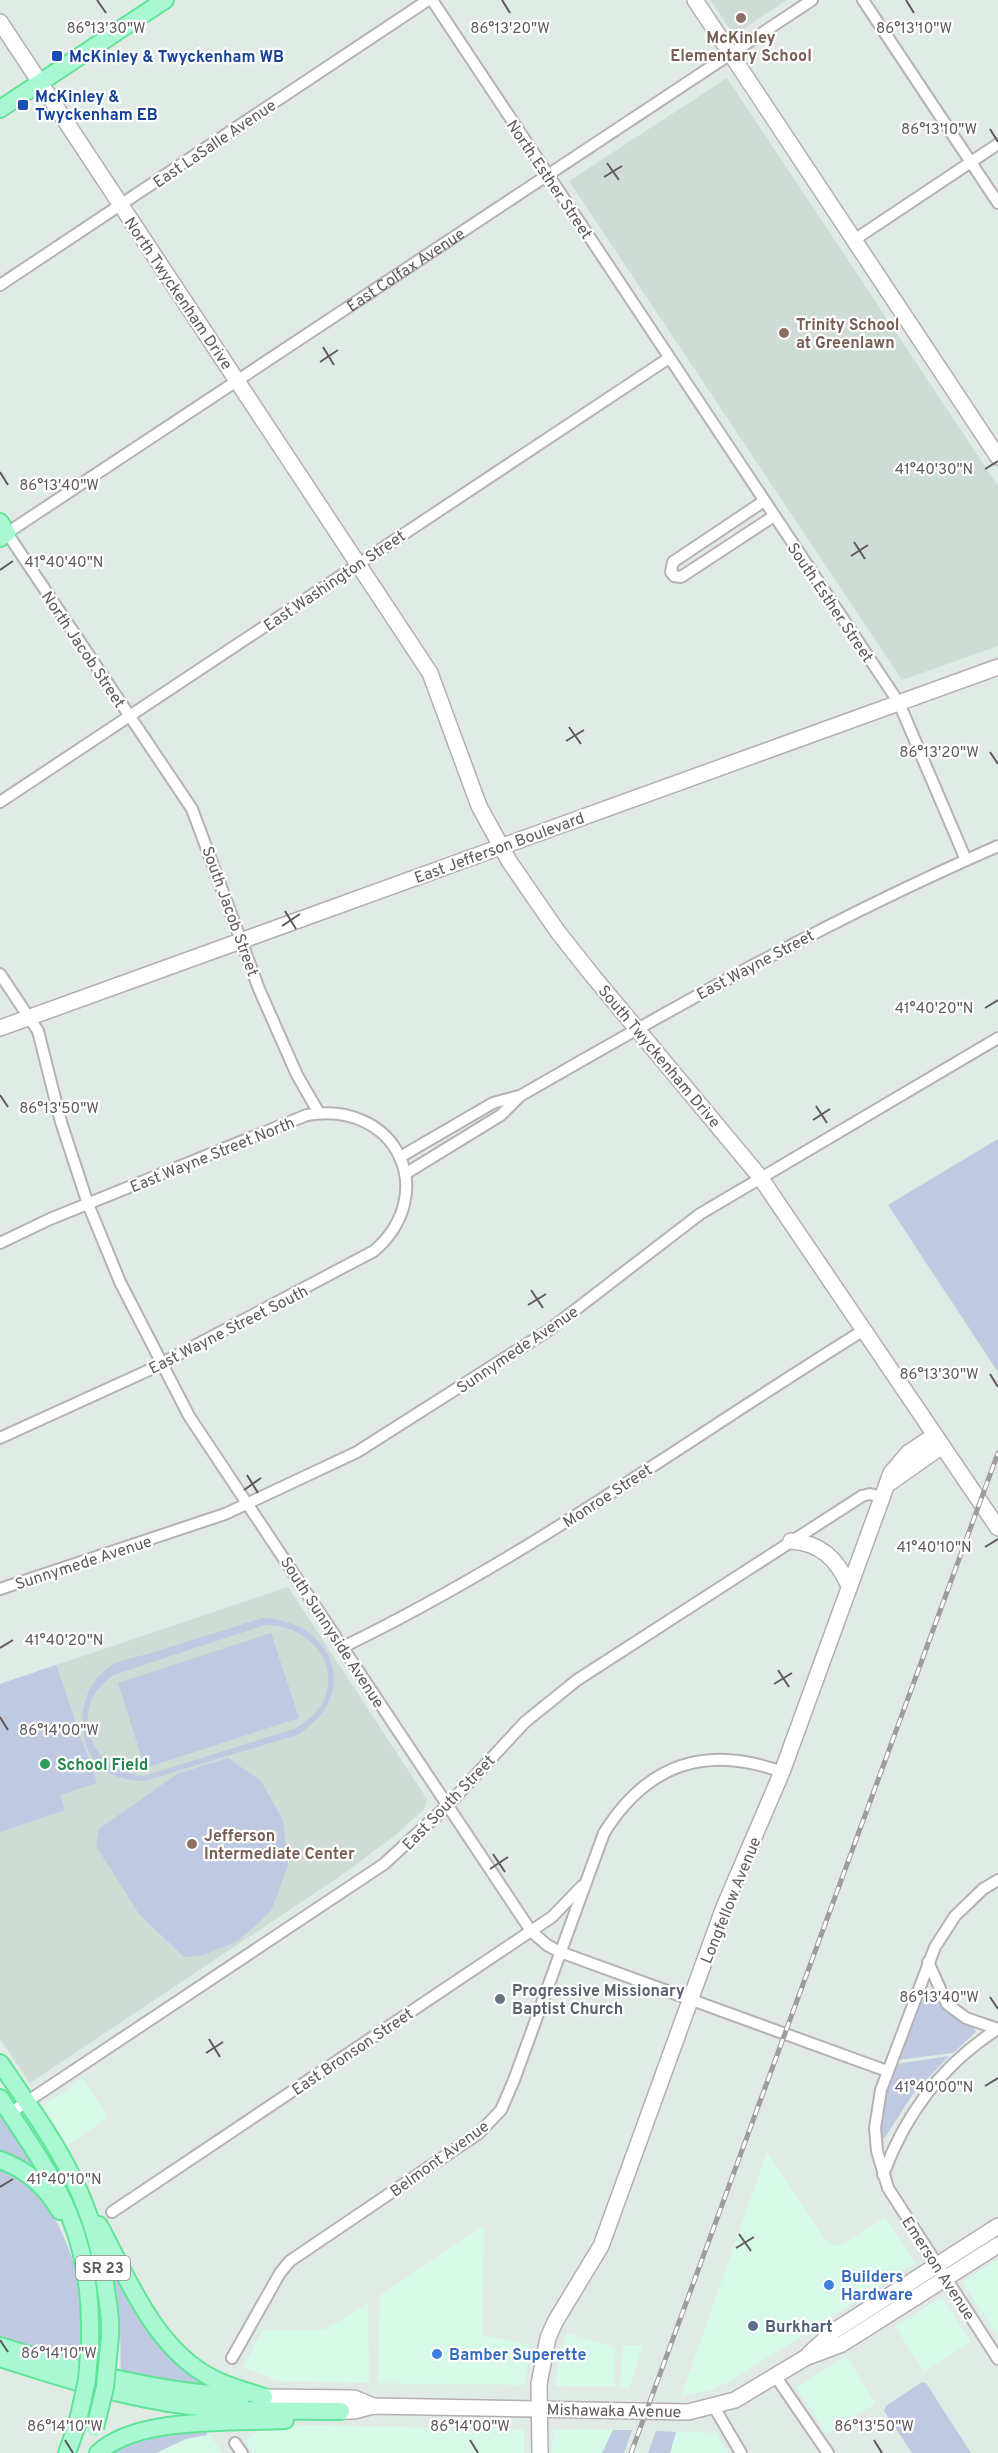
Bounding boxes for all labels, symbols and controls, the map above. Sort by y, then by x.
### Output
marker: McKinley Elementary School [734,11,748,25]
text: 86°13'30"W [66,20,146,39]
text: 86°13'20"W [470,20,550,39]
text: 86°13'10"W [876,20,952,39]
place label: McKinley Elementary School [670,29,812,67]
place label: McKinley & Twyckenham WB [69,48,284,68]
marker: McKinley & Twyckenham WB [50,49,64,63]
place label: McKinley & Twyckenham EB [35,88,158,126]
street label: East LaSalle Avenue [150,96,280,193]
marker: McKinley & Twyckenham EB [16,98,30,112]
street label: North Esther Street [501,117,596,244]
text: 86°13'10"W [901,121,977,140]
street label: North Twyckenham Drive [119,214,236,374]
street label: East Colfax Avenue [344,225,469,317]
place label: Trinity School at Greenlawn [796,316,899,354]
marker: Trinity School at Greenlawn [777,326,791,340]
text: 41°40'30"N [895,461,973,480]
text: 86°13'40"W [19,477,99,496]
street label: East Washington Street [260,527,410,637]
street label: South Esther Street [782,539,877,667]
text: 41°40'40"N [25,554,103,573]
street label: North Jacob Street [36,588,129,712]
text: 86°13'20"W [899,744,979,763]
street label: East Jefferson Boulevard [412,809,587,889]
street label: South Jacob Street [196,844,262,979]
street label: East Wayne Street [694,926,818,1005]
street label: South Twyckenham Drive [593,982,724,1133]
text: 41°40'20"N [895,1000,973,1019]
text: 86°13'50"W [19,1100,99,1119]
street label: East Wayne Street North [128,1114,298,1198]
street label: East Wayne Street South [146,1282,312,1380]
street label: Sunnymede Avenue [453,1303,583,1399]
text: 86°13'30"W [899,1366,979,1385]
street label: Monroe Street [560,1460,656,1533]
street label: Sunnymede Avenue [13,1532,154,1595]
text: 41°40'10"N [896,1539,972,1558]
street label: South Sunnyside Avenue [275,1554,388,1713]
text: 41°40'20"N [25,1632,103,1651]
text: 86°14'00"W [19,1722,99,1741]
street label: East South Street [399,1752,500,1855]
place label: School Field [57,1756,148,1776]
marker: School Field [38,1757,52,1771]
place label: Jefferson Intermediate Center [204,1827,355,1865]
street label: Longfellow Avenue [697,1835,766,1967]
marker: Jefferson Intermediate Center [185,1837,199,1851]
place label: Progressive Missionary Baptist Church [512,1982,685,2020]
text: 86°13'40"W [899,1989,979,2008]
marker: Progressive Missionary Baptist Church [493,1992,507,2006]
street label: East Bronson Street [289,2005,418,2101]
text: 41°40'00"N [894,2079,974,2098]
street label: Belmont Avenue [387,2117,494,2202]
text: 41°40'10"N [26,2171,102,2190]
street label: Emerson Avenue [896,2213,978,2325]
road number: SR 23 [76,2256,130,2280]
place label: Builders Hardware [841,2268,913,2306]
marker: Builders Hardware [822,2278,836,2292]
place label: Burkhart [765,2318,833,2338]
marker: Burkhart [746,2319,760,2333]
text: 86°14'10"W [21,2345,97,2364]
place label: Bamber Superette [449,2346,586,2366]
marker: Bamber Superette [430,2347,444,2361]
street label: Mishawaka Avenue [547,2401,681,2423]
text: 86°14'10"W [27,2418,103,2437]
text: 86°14'00"W [430,2418,510,2437]
text: 86°13'50"W [834,2418,914,2437]

